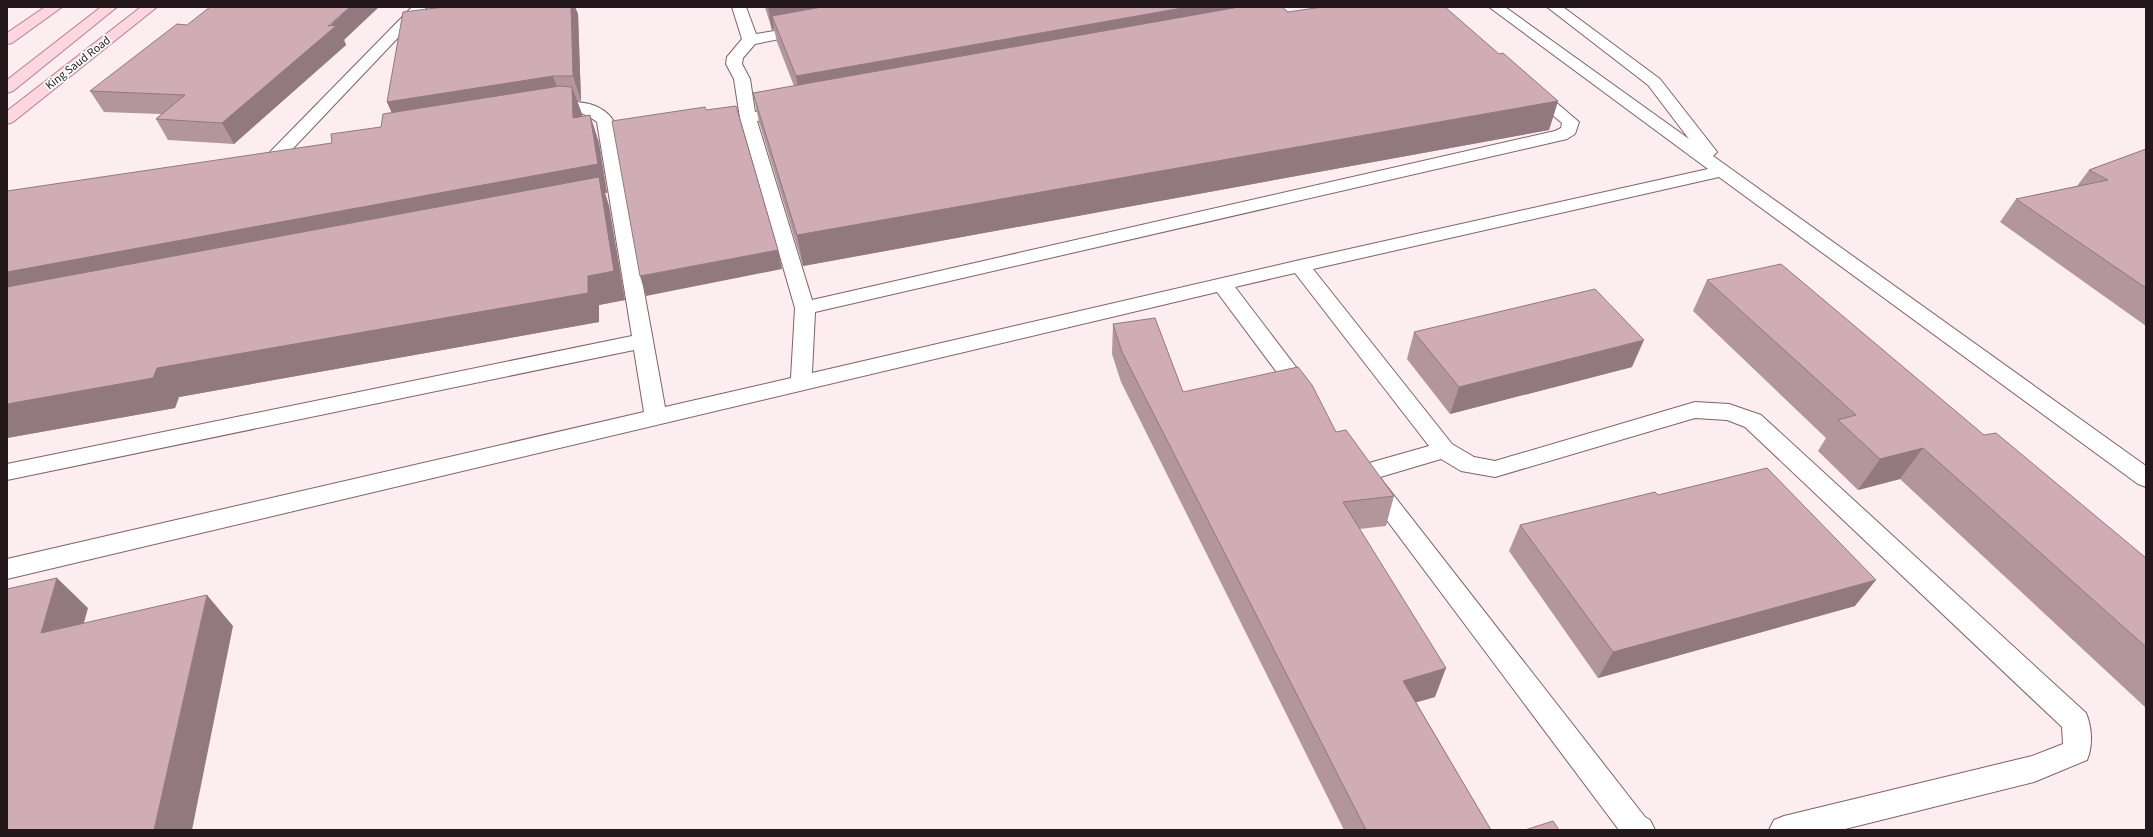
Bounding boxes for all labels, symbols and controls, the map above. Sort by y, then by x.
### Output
street label: King Saud Road [42,32,114,94]

